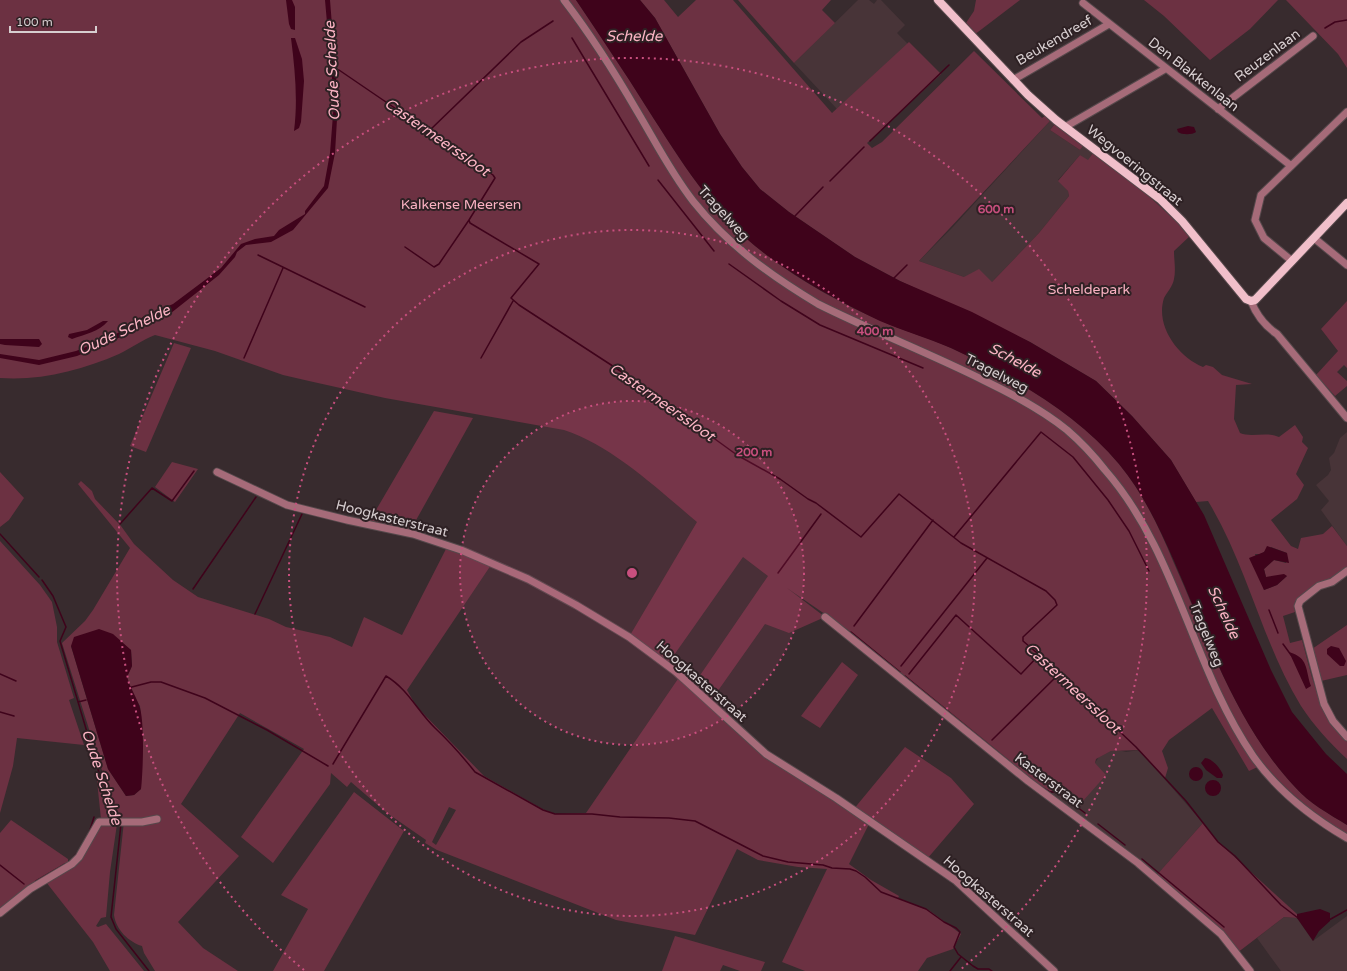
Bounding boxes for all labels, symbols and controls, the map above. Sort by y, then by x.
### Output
scale bar [10,8,96,34]
street label: Beukendreef [1013,11,1096,69]
text: 100 m [16,15,53,29]
water label: Oude Schelde [320,19,344,121]
street label: Reuzenlaan [1231,25,1303,86]
water label: Schelde [606,27,664,45]
street label: Den Blakkenlaan [1145,34,1243,115]
water label: Castermeerssloot [381,94,495,181]
street label: Wegvoeringstraat [1083,121,1187,210]
street label: Tragelweg [694,182,753,245]
park label: Kalkense Meersen [401,196,521,213]
text: 600 m [978,202,1014,216]
park label: Scheldepark [1048,281,1131,298]
water label: Oude Schelde [75,300,174,359]
text: 400 m [857,324,893,338]
water label: Schelde [986,339,1046,382]
street label: Tragelweg [962,350,1031,397]
water label: Castermeerssloot [606,359,720,446]
text: 200 m [736,445,772,459]
street label: Hoogkasterstraat [334,496,450,541]
centre of rings [625,566,639,580]
water label: Schelde [1204,583,1245,643]
street label: Tragelweg [1186,599,1227,669]
street label: Hoogkasterstraat [653,637,751,726]
water label: Castermeerssloot [1021,639,1126,739]
water label: Oude Schelde [78,727,126,829]
street label: Kasterstraat [1011,749,1087,812]
street label: Hoogkasterstraat [940,852,1038,941]

